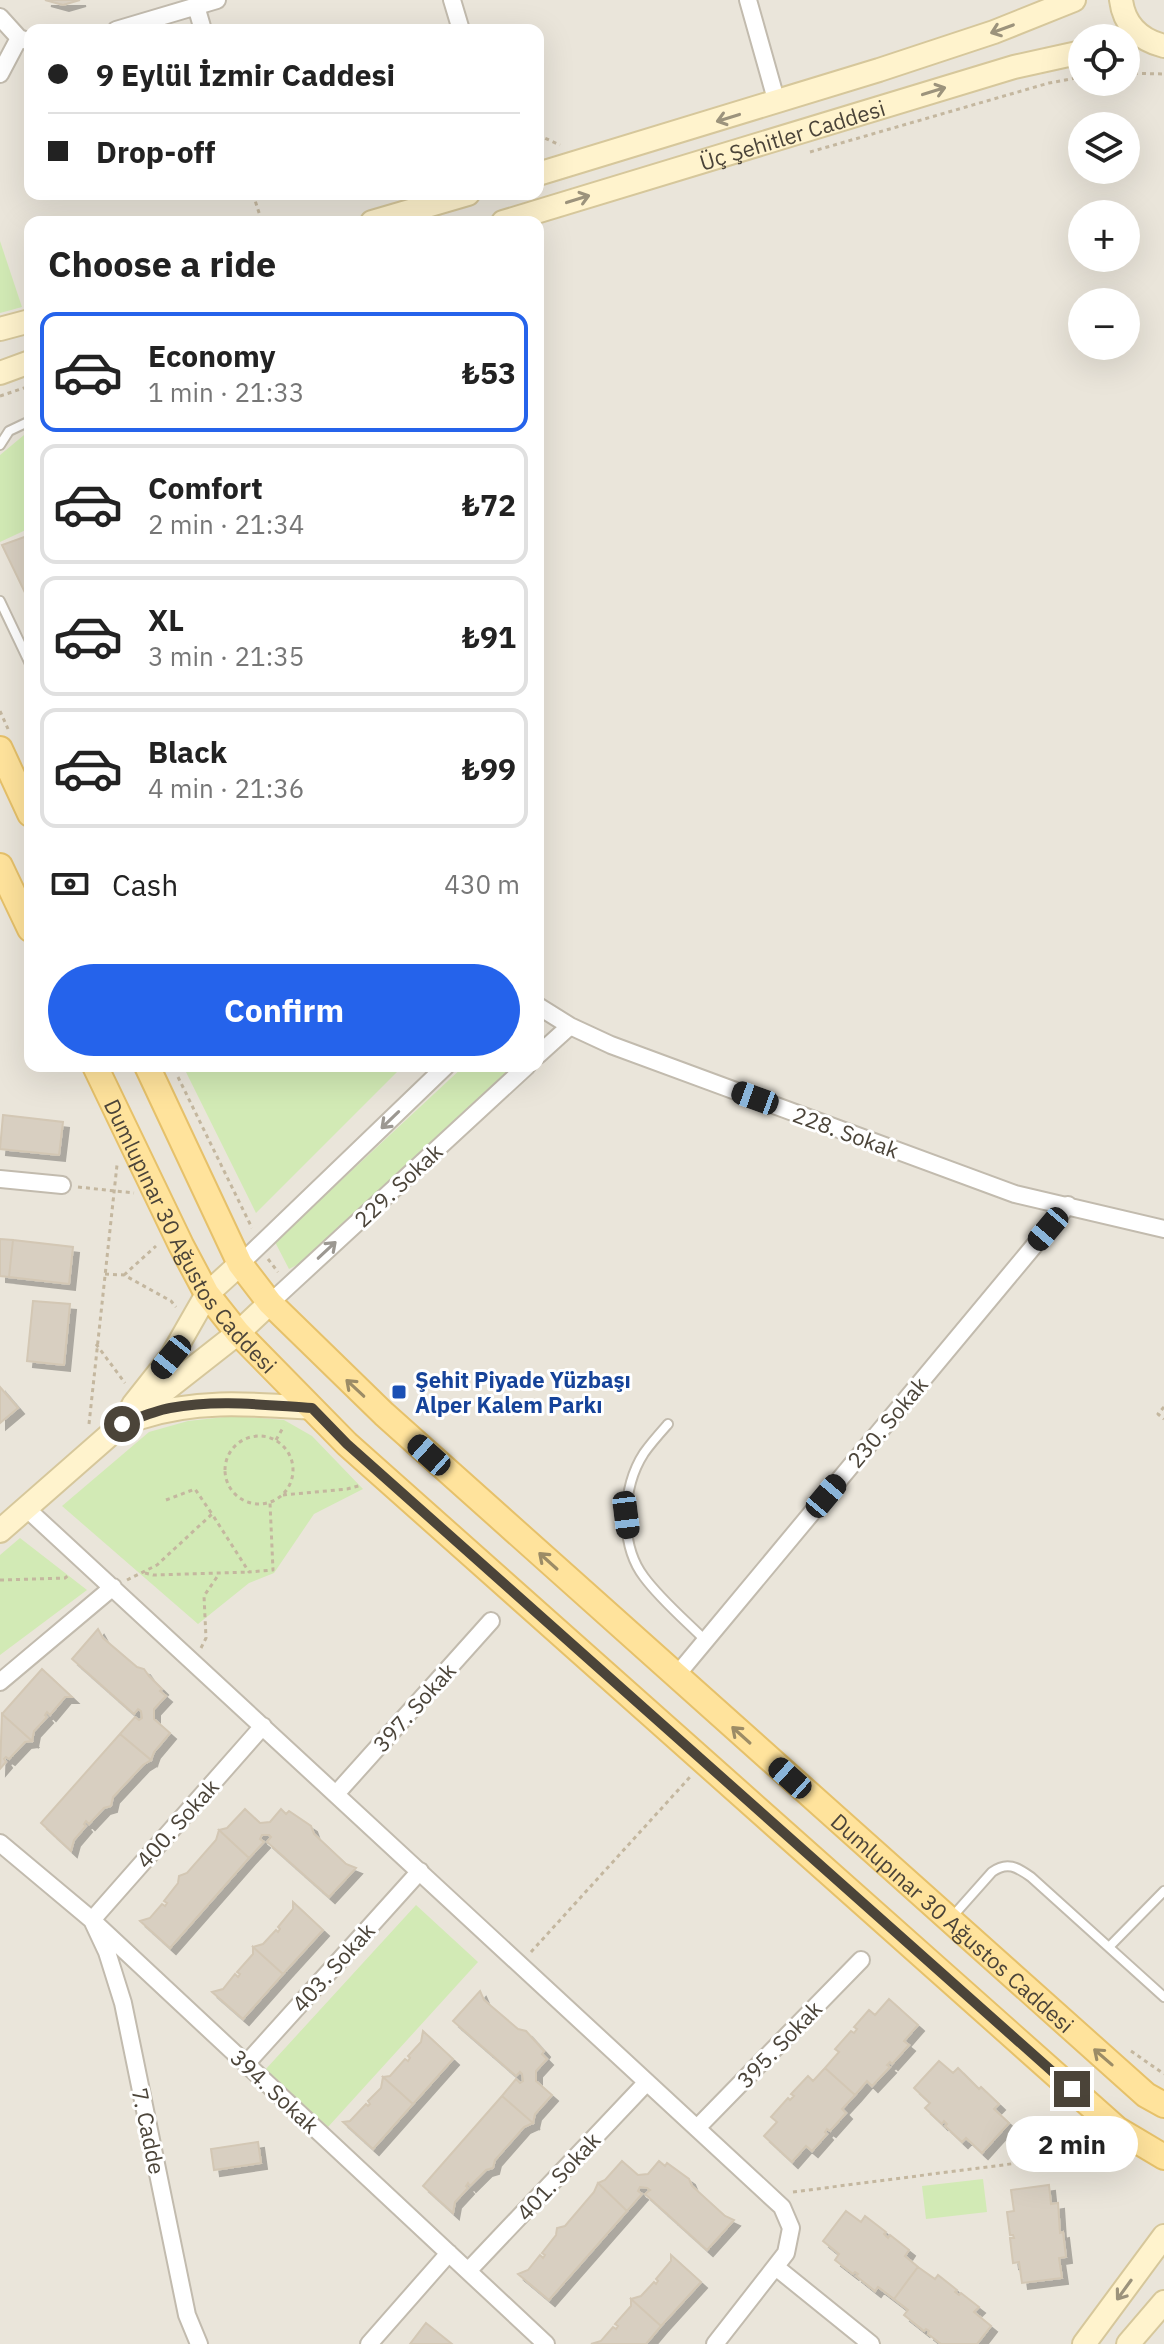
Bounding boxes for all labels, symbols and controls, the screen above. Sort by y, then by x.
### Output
one-way arrow [990,23,1015,37]
map controls [1068,24,1140,360]
button: locate [1068,24,1140,96]
text: 9 Eylül İzmir Caddesi [96,55,395,94]
one-way arrow [920,83,946,98]
street label: Üç Şehitler Caddesi [696,93,888,176]
one-way arrow [715,111,741,126]
button: layers [1068,112,1140,184]
text: Drop-off [96,132,215,171]
one-way arrow [564,191,590,206]
button: + [1068,200,1140,272]
text: Choose a ride [48,240,276,287]
button: − [1068,288,1140,360]
icon: car [52,336,124,408]
text: Economy [148,336,276,375]
text: ₺53 [462,353,516,392]
text: 1 min · 21:33 [148,375,304,409]
icon: car [52,468,124,540]
text: Comfort [148,468,263,507]
text: ₺72 [462,485,516,524]
text: 2 min · 21:34 [148,507,304,541]
icon: car [52,600,124,672]
text: XL [148,600,184,639]
text: ₺91 [462,617,516,656]
text: 3 min · 21:35 [148,639,304,673]
icon: car [52,732,124,804]
text: Black [148,732,227,771]
text: ₺99 [462,749,516,788]
text: 4 min · 21:36 [148,771,304,805]
icon: cash [48,862,92,906]
text: Cash [112,865,178,904]
text: 430 m [444,867,520,901]
button: Confirm [48,964,520,1056]
car [728,1079,782,1117]
street label: Dumlupınar 30 Ağustos Caddesi [98,1094,284,1379]
street label: 228. Sokak [789,1099,903,1165]
one-way arrow [381,1111,401,1129]
street label: 229. Sokak [348,1136,449,1233]
car [1023,1203,1073,1255]
one-way arrow [317,1242,337,1260]
car [147,1331,195,1383]
place label: Şehit Piyade Yüzbaşı Alper Kalem Parkı [415,1365,631,1419]
street label: 230. Sokak [840,1370,934,1474]
one-way arrow [345,1379,365,1397]
marker: Şehit Piyade Yüzbaşı Alper Kalem Parkı [390,1383,408,1401]
route start [104,1406,140,1442]
car [403,1430,455,1480]
car [801,1470,851,1522]
car [611,1490,641,1540]
one-way arrow [538,1553,558,1571]
street label: 397. Sokak [366,1656,462,1758]
one-way arrow [732,1726,752,1744]
car [764,1753,816,1803]
street label: 400. Sokak [129,1772,225,1874]
street label: Dumlupınar 30 Ağustos Caddesi [825,1806,1080,2039]
street label: 403. Sokak [285,1916,381,2018]
street label: 395. Sokak [730,1994,828,2094]
street label: 394. Sokak [225,2043,326,2140]
one-way arrow [1094,2048,1114,2066]
route end [1054,2071,1090,2107]
street label: 7. Cadde [126,2085,172,2177]
callout: 2 min [1006,2117,1138,2173]
street label: 401. Sokak [510,2125,607,2226]
text: 2 min [1038,2127,1106,2161]
one-way arrow [1116,2279,1133,2300]

